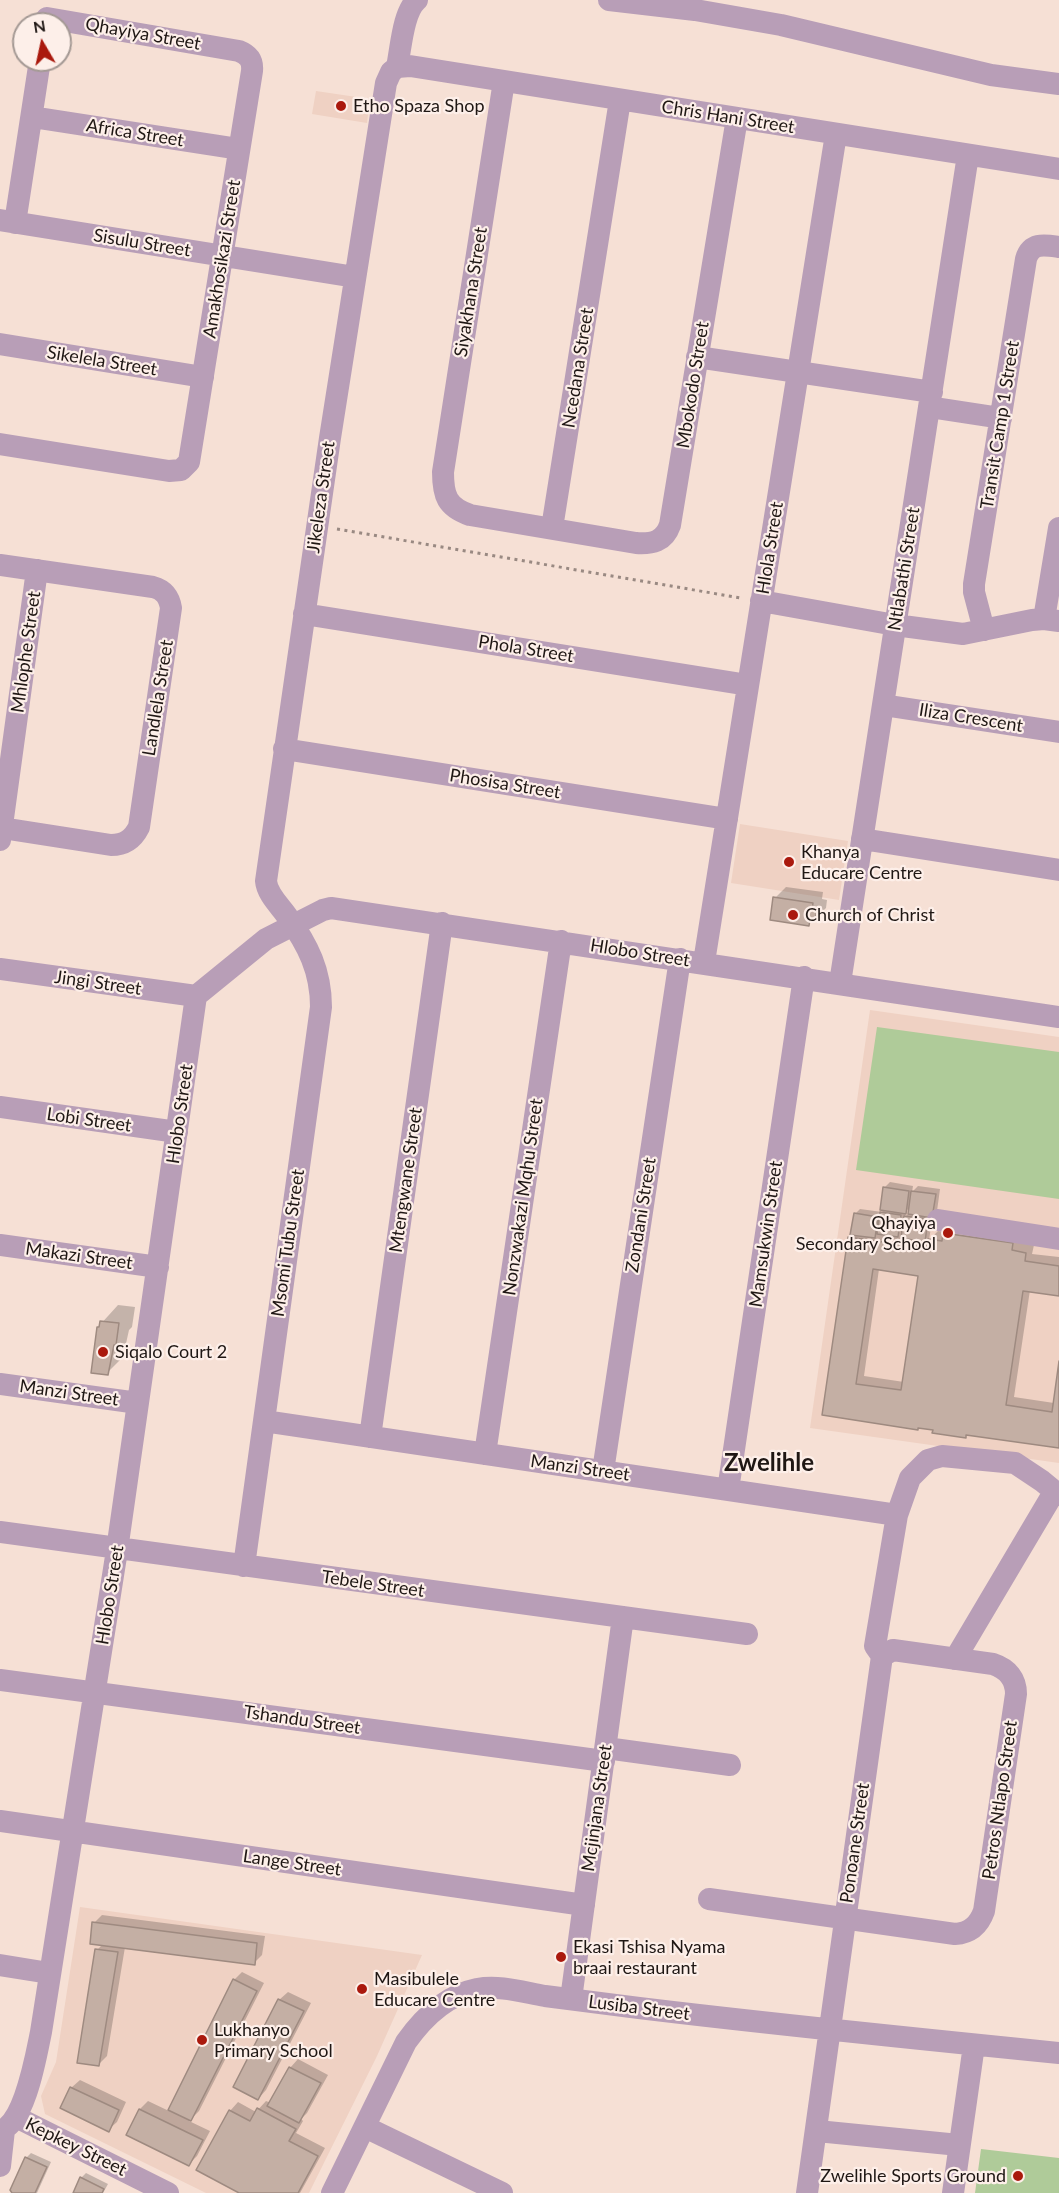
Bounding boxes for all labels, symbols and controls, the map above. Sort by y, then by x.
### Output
north arrow [12,12,72,72]
street label: Qhayiya Street [84,13,202,55]
text: N [32,15,47,36]
place label: Etho Spaza Shop [353,95,485,117]
street label: Chris Hani Street [660,96,796,138]
marker: Etho Spaza Shop [334,99,348,113]
street label: Africa Street [85,115,185,151]
street label: Amakhosikazi Street [199,178,245,340]
street label: Sisulu Street [92,225,192,261]
street label: Siyakhana Street [450,226,492,358]
street label: Ncedana Street [558,306,598,430]
street label: Mbokodo Street [672,320,714,450]
street label: Transit Camp 1 Street [976,339,1024,511]
street label: Sikelela Street [45,342,159,380]
street label: Jikeleza Street [302,440,340,554]
street label: Hlola Street [752,500,788,596]
street label: Ntlabathi Street [884,506,924,632]
street label: Mhlophe Street [7,590,45,714]
street label: Phola Street [477,631,575,667]
street label: Landlela Street [138,638,178,758]
street label: Iliza Crescent [917,699,1025,737]
street label: Phosisa Street [448,765,562,803]
place label: Khanya Educare Centre [801,841,922,884]
marker: Khanya Educare Centre [782,855,796,869]
place label: Church of Christ [805,904,935,926]
marker: Church of Christ [786,908,800,922]
street label: Hlobo Street [589,934,691,972]
street label: Jingi Street [53,966,143,1000]
street label: Hlobo Street [162,1063,198,1165]
street label: Nonzwakazi Mqhu Street [498,1097,548,1297]
street label: Lobi Street [45,1103,133,1137]
street label: Mtengwane Street [385,1106,427,1254]
street label: Zondani Street [621,1156,661,1274]
street label: Mamsukwin Street [745,1159,787,1309]
street label: Msomi Tubu Street [267,1168,309,1318]
place label: Qhayiya Secondary School [796,1212,936,1254]
marker: Qhayiya Secondary School [941,1226,955,1240]
street label: Makazi Street [24,1238,134,1274]
place label: Siqalo Court 2 [115,1341,227,1363]
marker: Siqalo Court 2 [96,1345,110,1359]
street label: Manzi Street [18,1375,120,1411]
district label: Zwelihle [724,1449,814,1477]
street label: Manzi Street [529,1450,631,1486]
street label: Hlobo Street [91,1544,129,1646]
street label: Tebele Street [320,1566,426,1602]
street label: Tshandu Street [242,1701,362,1739]
street label: Petros Ntlapo Street [978,1719,1022,1881]
street label: Mcjinjana Street [577,1743,617,1873]
street label: Ponoane Street [836,1781,874,1905]
street label: Lange Street [242,1845,342,1881]
place label: Ekasi Tshisa Nyama braai restaurant [573,1936,726,1978]
marker: Ekasi Tshisa Nyama braai restaurant [554,1950,568,1964]
place label: Masibulele Educare Centre [374,1968,495,2010]
marker: Masibulele Educare Centre [355,1982,369,1996]
street label: Lusiba Street [587,1991,691,2025]
place label: Lukhanyo Primary School [214,2019,333,2062]
marker: Lukhanyo Primary School [195,2033,209,2047]
street label: Kepkey Street [22,2113,130,2181]
place label: Zwelihle Sports Ground [820,2165,1006,2187]
marker: Zwelihle Sports Ground [1011,2169,1025,2183]

